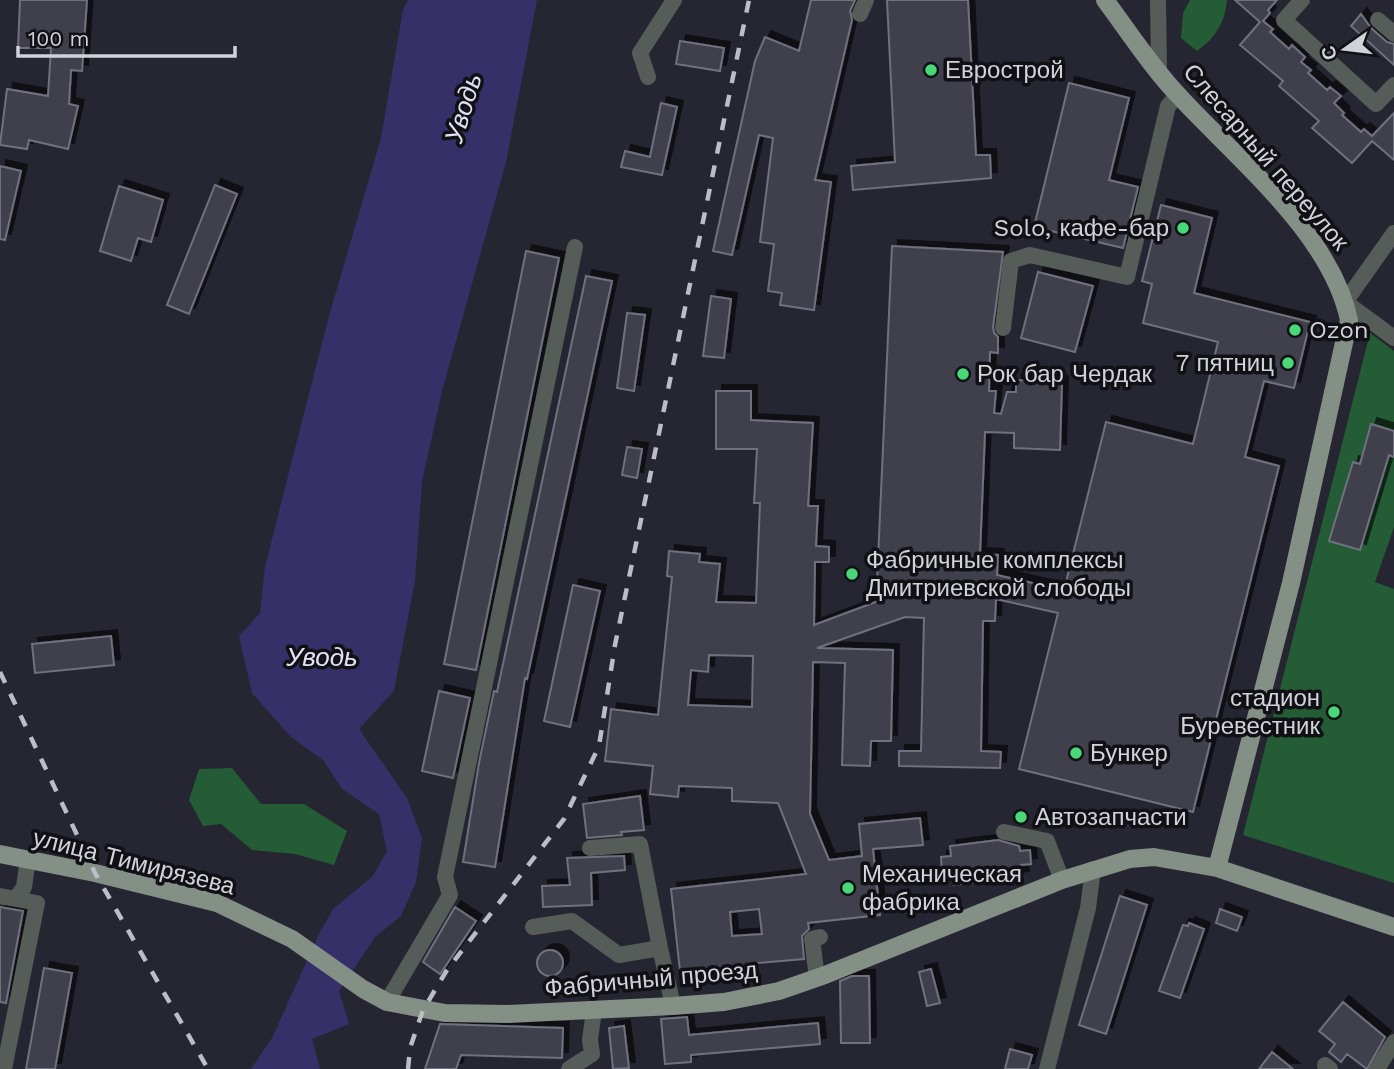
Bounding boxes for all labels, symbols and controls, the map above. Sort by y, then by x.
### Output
scale bar [18,14,234,58]
north arrow [1310,14,1380,84]
text: 100 m [28,26,90,51]
text: С [1316,43,1342,62]
place label: Еврострой [945,56,1064,84]
street label: Слесарный переулок [1177,58,1355,256]
marker: Еврострой [923,62,939,78]
water label: Уводь [438,69,488,148]
place label: Solo, кафе-бар [994,214,1169,242]
marker: Solo, кафе-бар [1175,220,1191,236]
place label: Ozon [1309,316,1369,344]
marker: Ozon [1287,322,1303,338]
place label: 7 пятниц [1176,349,1274,377]
marker: 7 пятниц [1280,355,1296,371]
place label: Рок бар Чердак [977,360,1153,388]
marker: Рок бар Чердак [955,366,971,382]
place label: Фабричные комплексы Дмитриевской слободы [866,546,1131,602]
marker: Фабричные комплексы Дмитриевской слободы [844,566,860,582]
water label: Уводь [285,642,358,672]
place label: стадион Буревестник [1180,684,1320,740]
marker: стадион Буревестник [1326,704,1342,720]
place label: Бункер [1090,739,1168,767]
marker: Бункер [1068,745,1084,761]
place label: Автозапчасти [1035,803,1187,831]
marker: Автозапчасти [1013,809,1029,825]
street label: улица Тимирязева [30,823,238,901]
place label: Механическая фабрика [862,860,1022,916]
marker: Механическая фабрика [840,880,856,896]
street label: Фабричный проезд [543,956,759,1002]

